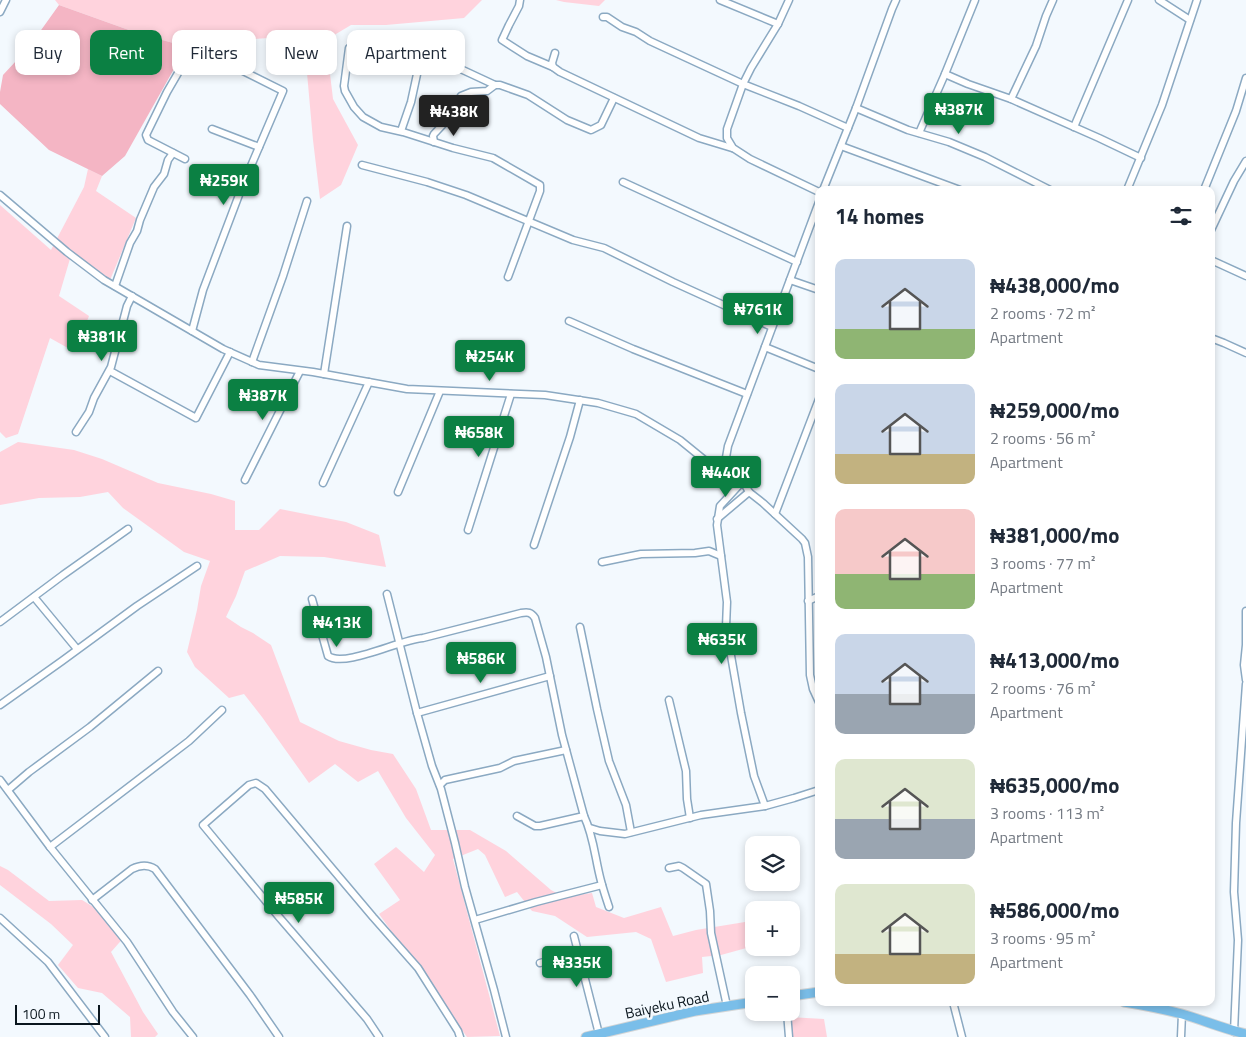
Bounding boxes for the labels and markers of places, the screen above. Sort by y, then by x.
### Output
pin: ₦387K [924,92,994,135]
pin: ₦438K [419,94,489,137]
pin: ₦259K [189,164,259,206]
pin: ₦761K [723,292,793,335]
pin: ₦381K [67,320,137,362]
pin: ₦254K [455,340,525,382]
pin: ₦387K [228,378,298,421]
pin: ₦658K [444,416,514,458]
pin: ₦440K [691,456,761,498]
pin: ₦413K [302,606,372,648]
pin: ₦635K [687,622,757,665]
pin: ₦586K [446,642,516,684]
pin: ₦585K [264,882,334,924]
pin: ₦335K [542,946,612,988]

